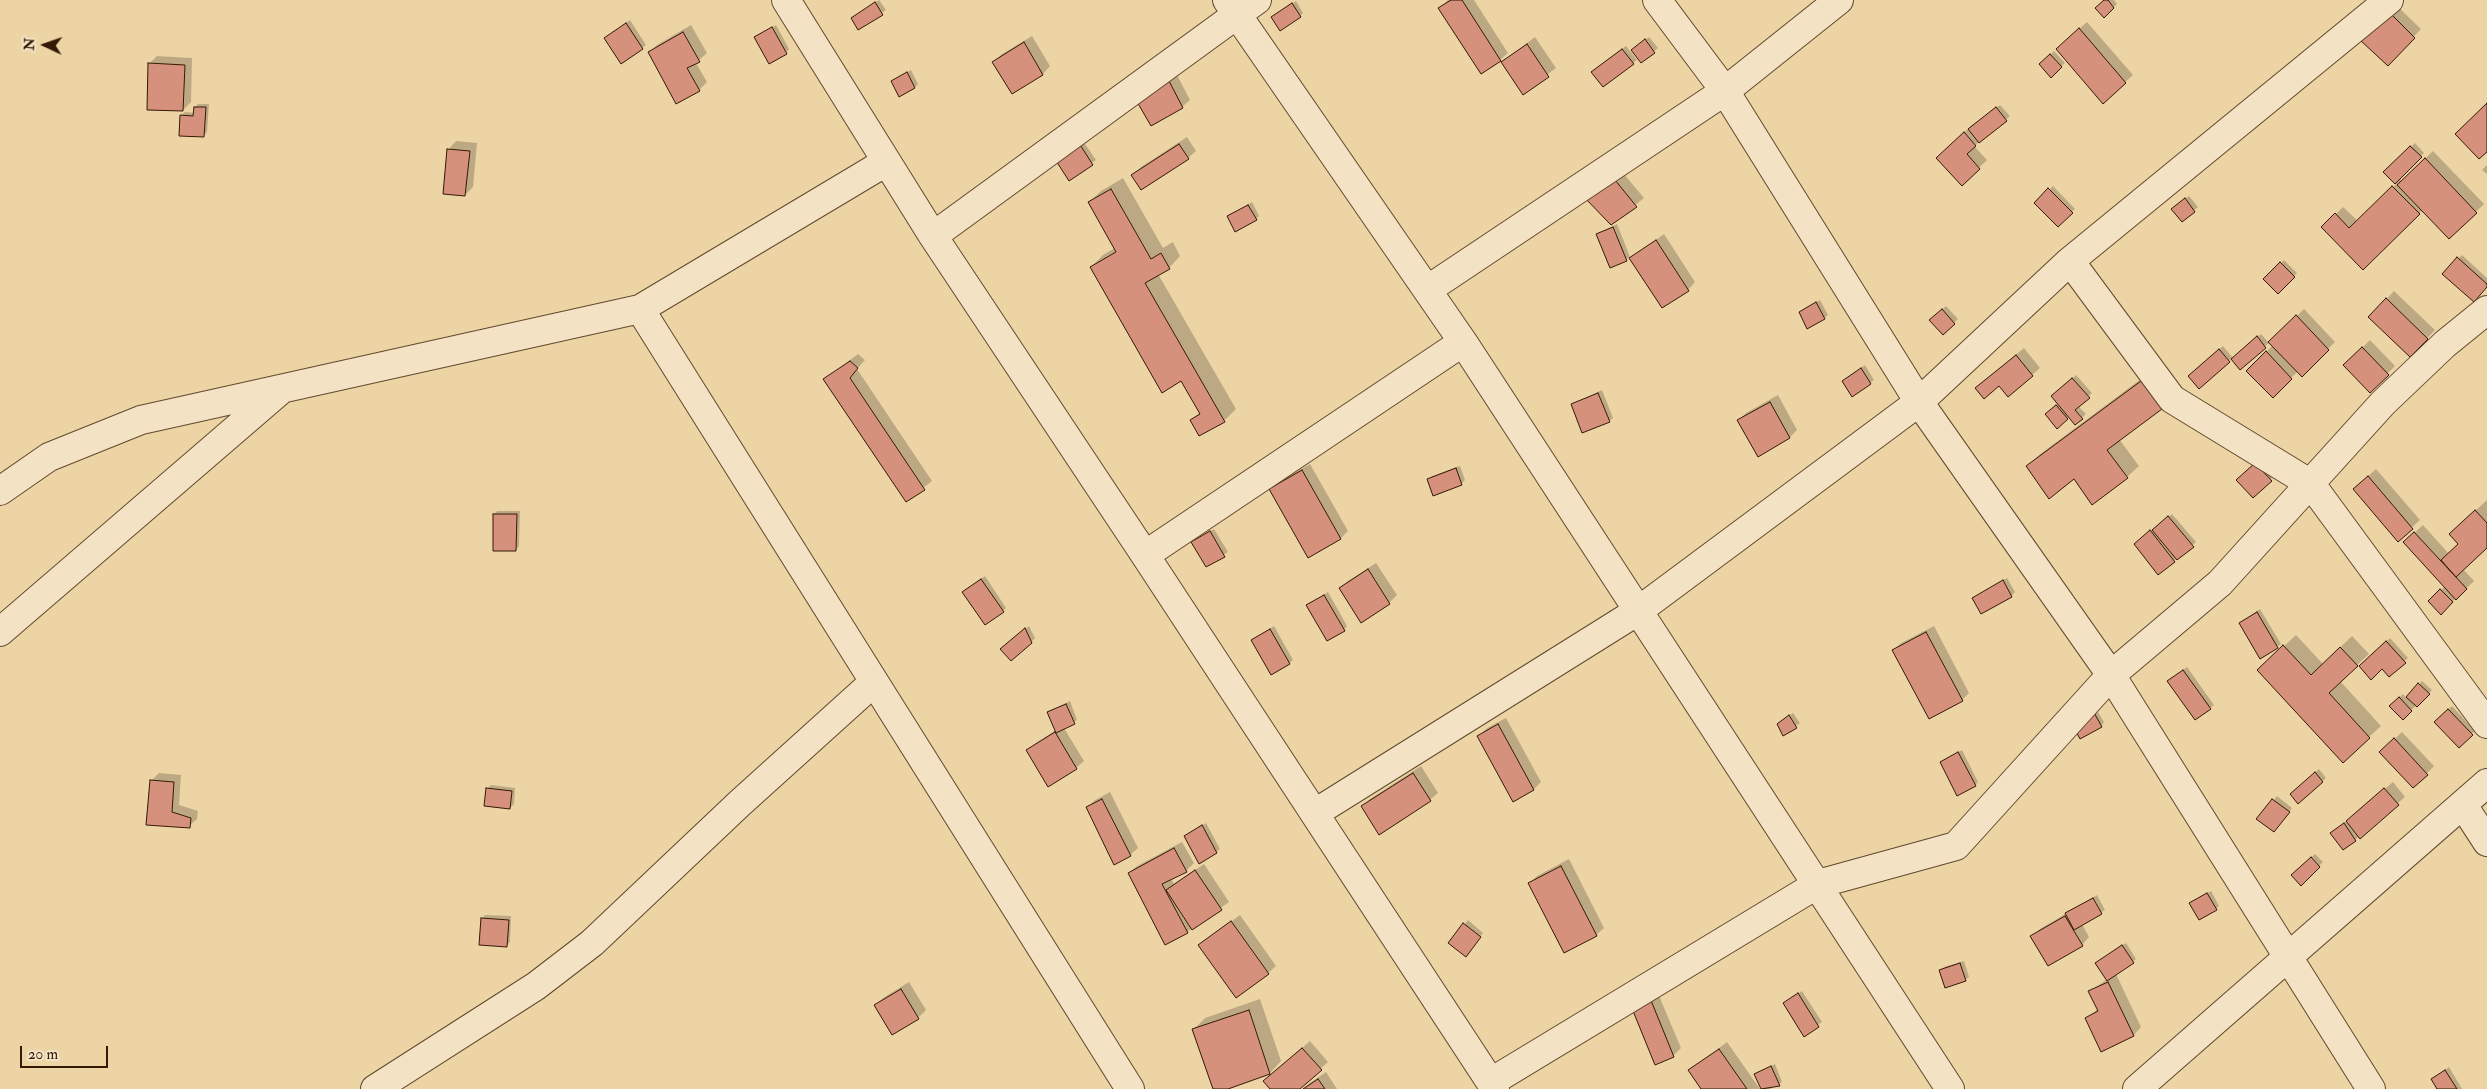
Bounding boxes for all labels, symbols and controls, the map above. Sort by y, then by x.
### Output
north arrow [20,20,70,70]
text: N [21,37,38,51]
scale bar [22,1036,110,1068]
text: 20 m [28,1045,58,1064]

